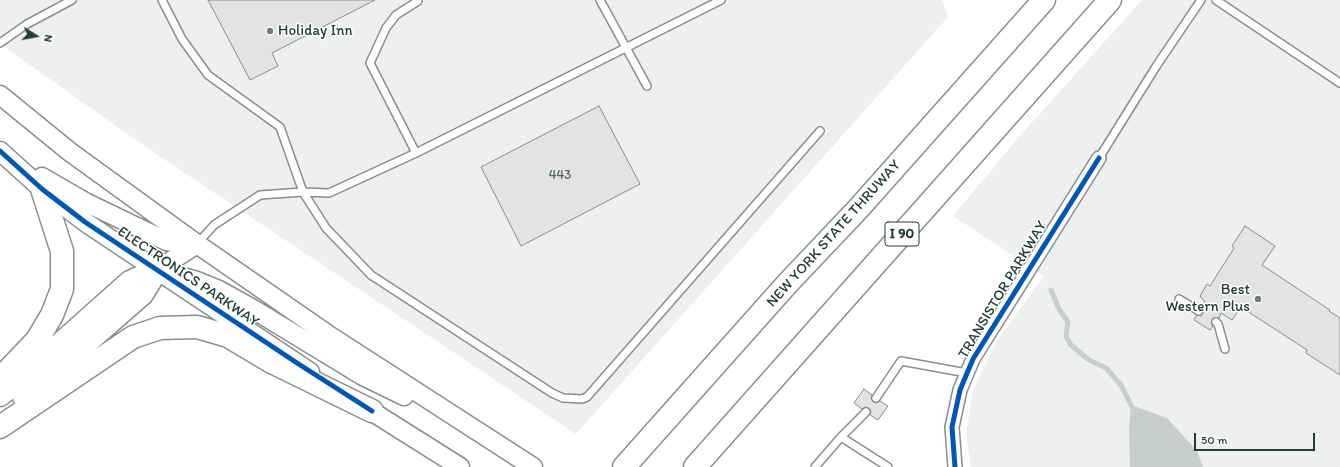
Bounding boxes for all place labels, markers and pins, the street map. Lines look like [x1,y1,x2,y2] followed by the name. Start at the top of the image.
[278,22,352,40] place label: Holiday Inn
[265,26,275,36] marker: Holiday Inn
[1166,281,1250,316] place label: Best Western Plus
[1253,294,1263,304] marker: Best Western Plus

